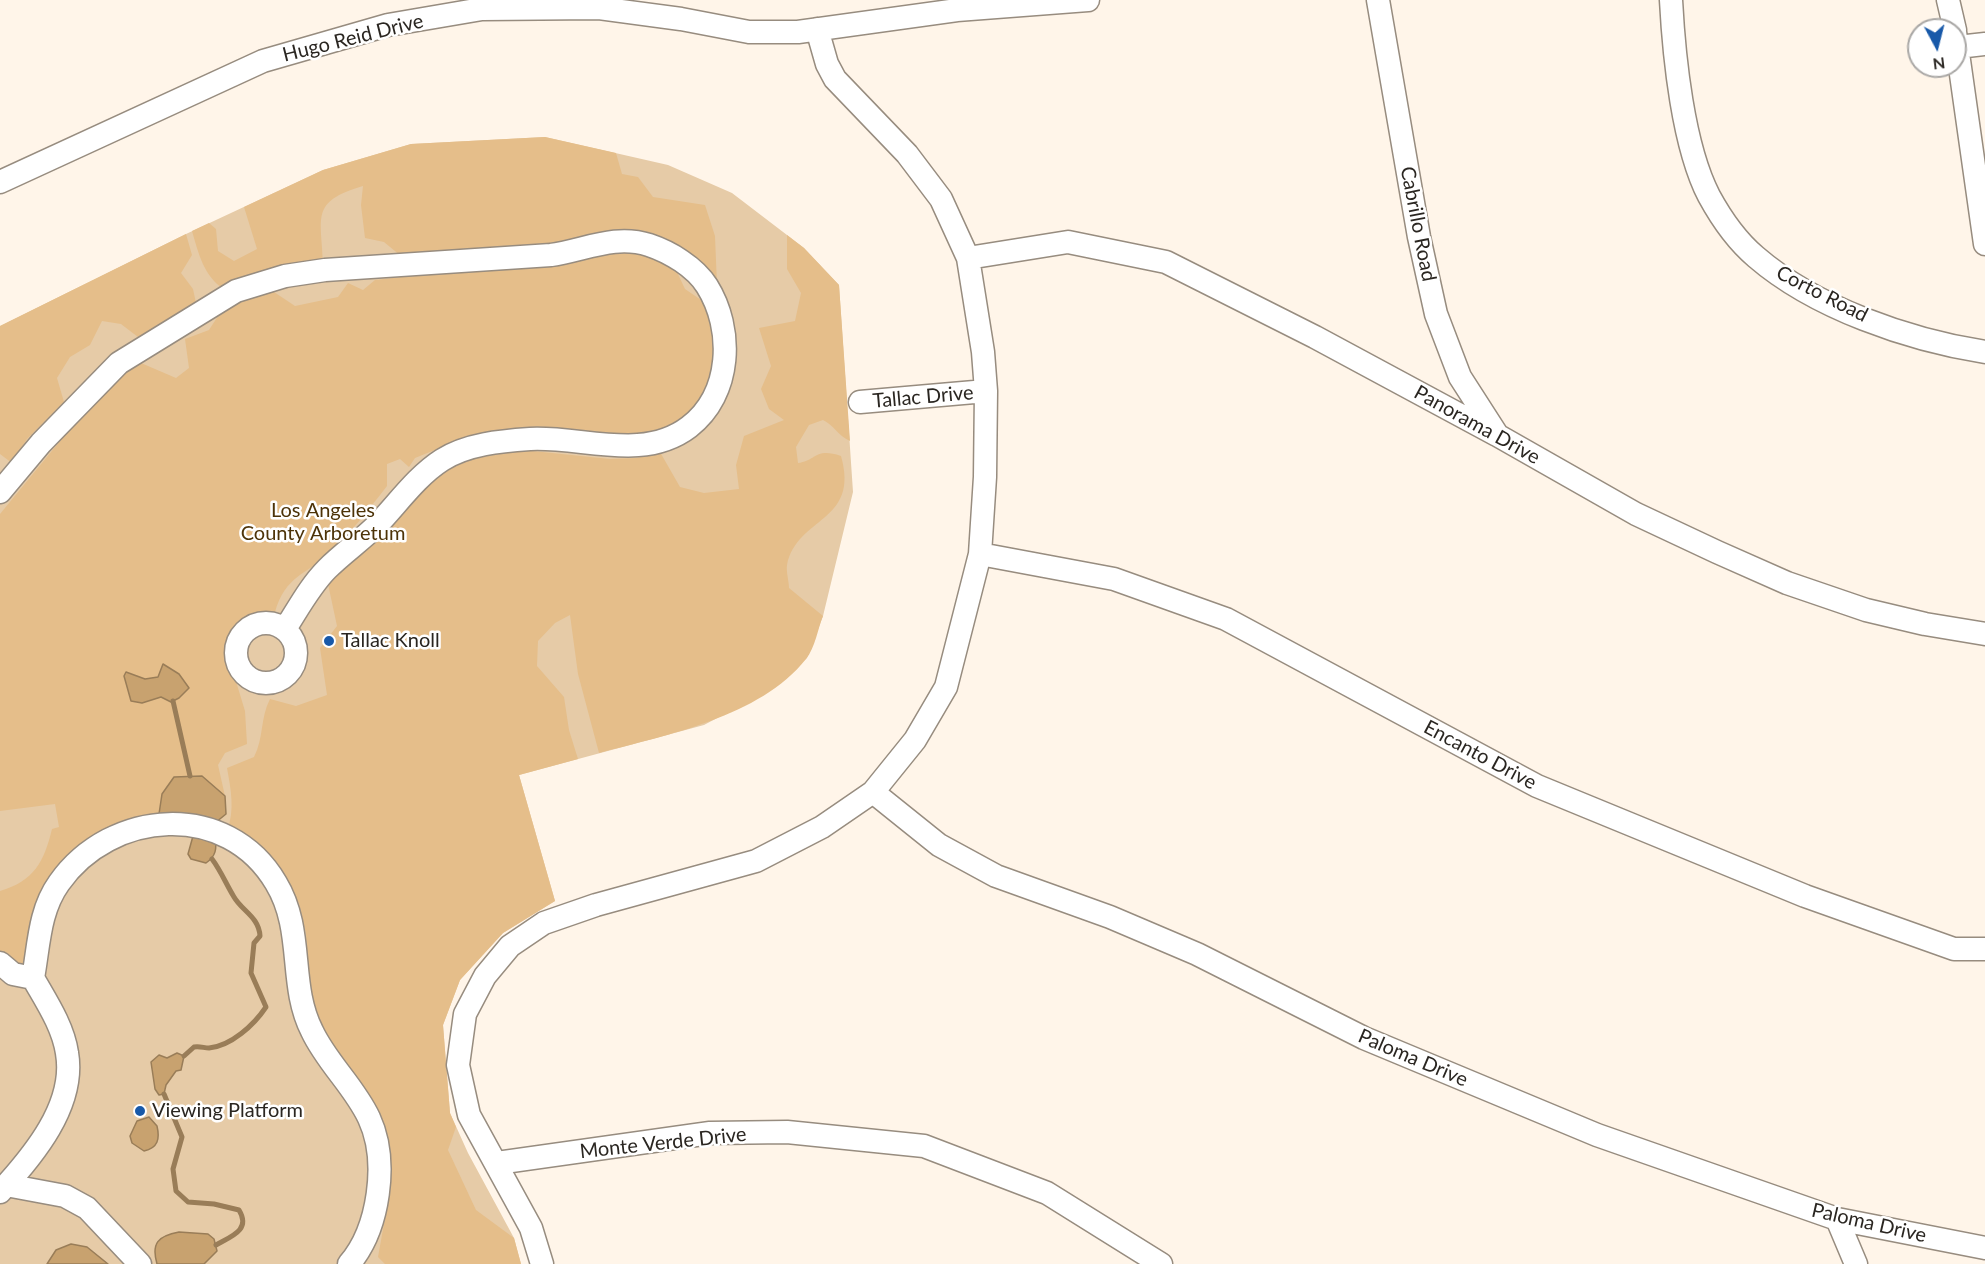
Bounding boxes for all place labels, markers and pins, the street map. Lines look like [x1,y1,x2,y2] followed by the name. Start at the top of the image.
[341,629,440,653] place label: Tallac Knoll
[322,634,336,648] marker: Tallac Knoll
[152,1099,303,1123] place label: Viewing Platform
[133,1104,147,1118] marker: Viewing Platform

